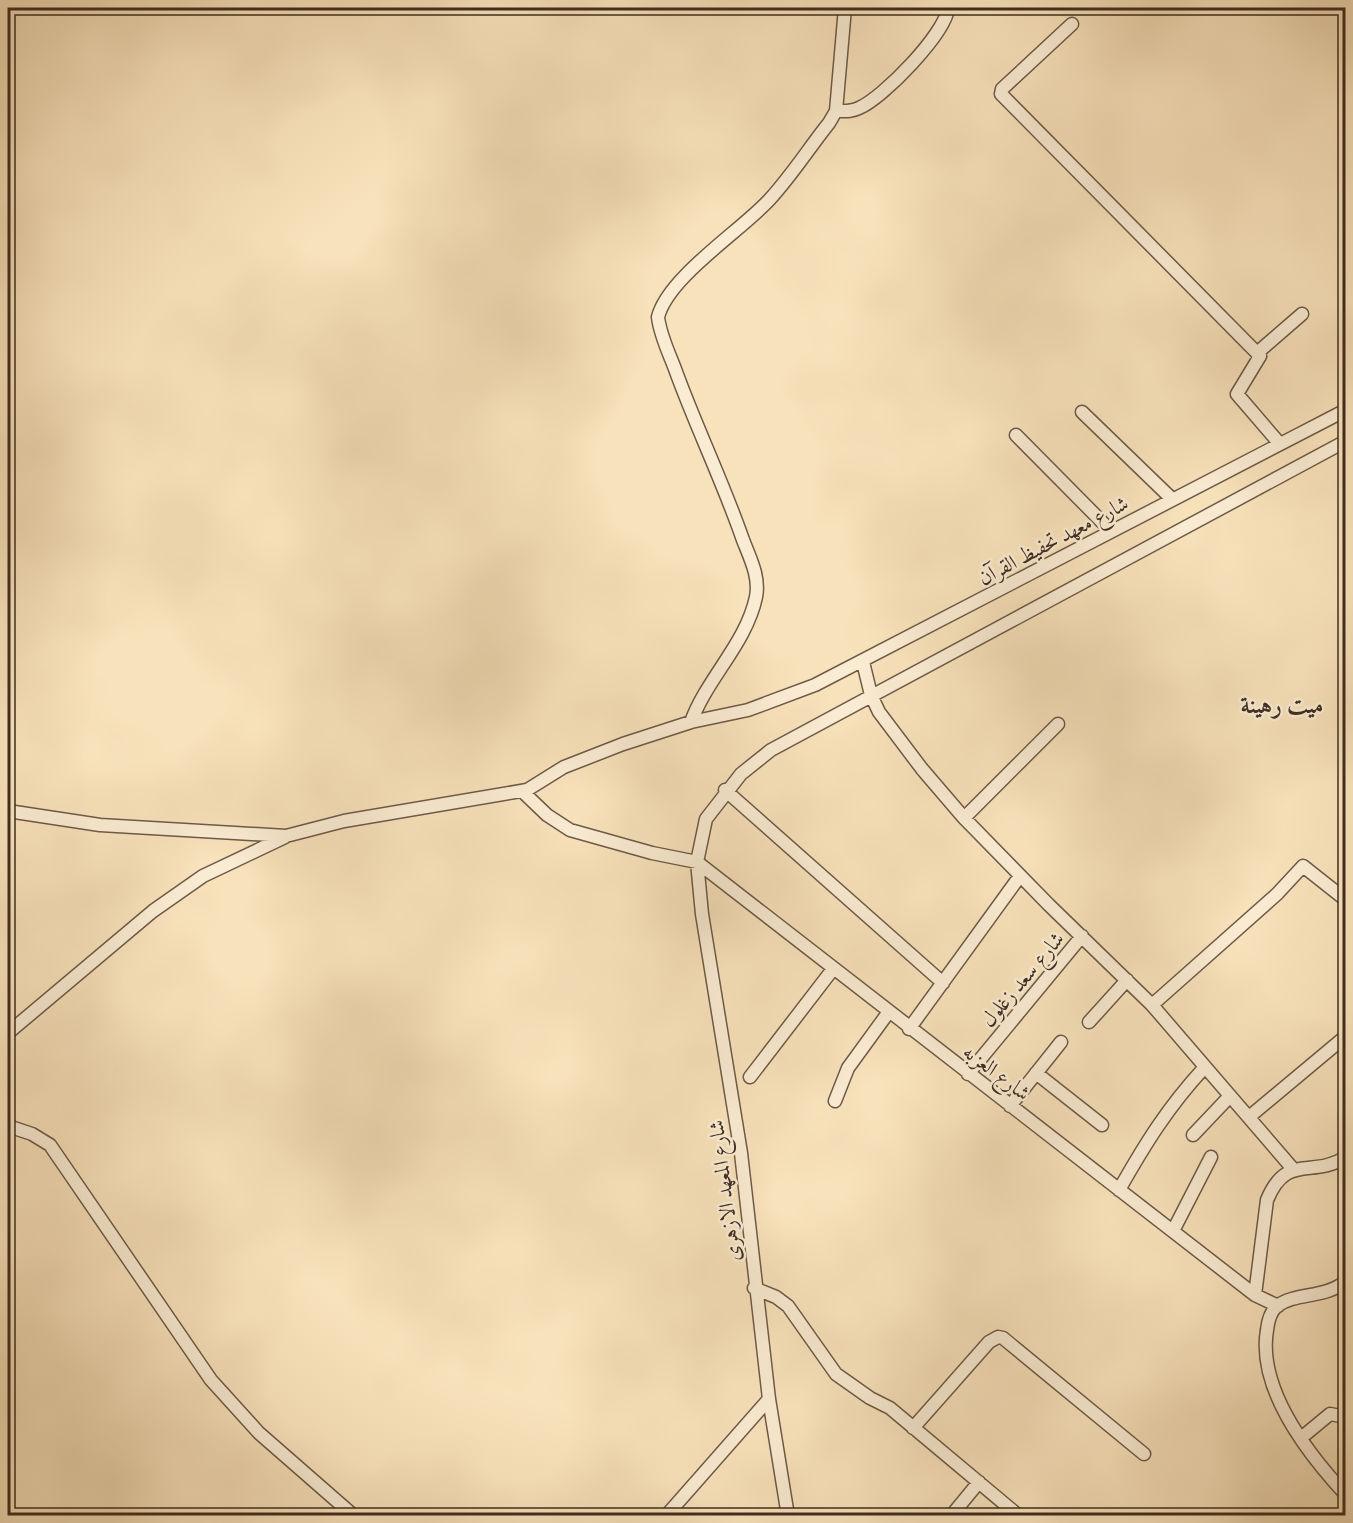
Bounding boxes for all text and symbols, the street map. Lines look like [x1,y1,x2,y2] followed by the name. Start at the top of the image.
[972,487,1135,595] street label: شارع معهد تحفيظ القرآن
[1241,687,1323,722] district label: ميت رهينة
[973,924,1074,1036] street label: شارع سعد زغلول
[955,1036,1037,1110] street label: شارع العزبه
[700,1118,751,1264] street label: شارع المعهد الازهرى

